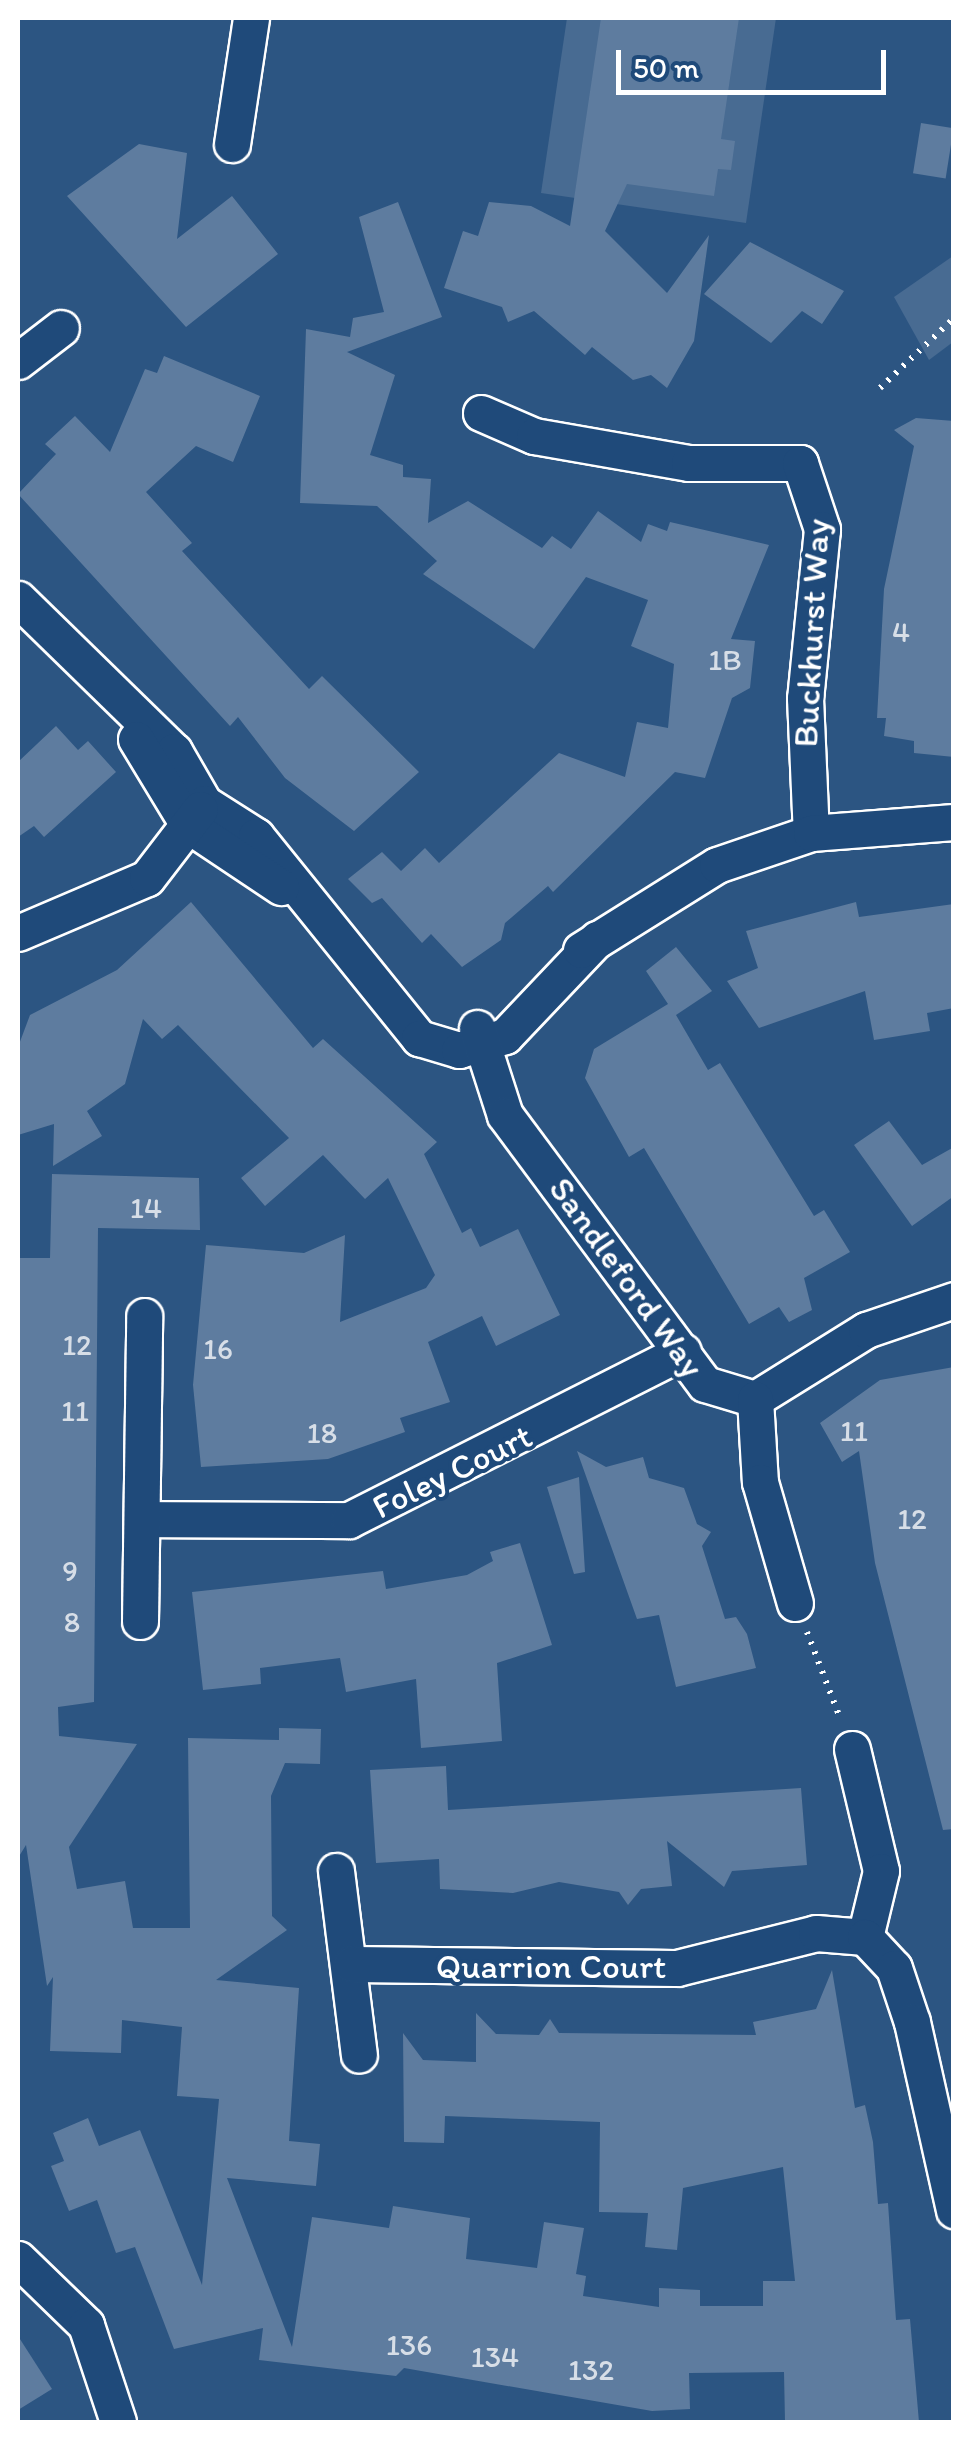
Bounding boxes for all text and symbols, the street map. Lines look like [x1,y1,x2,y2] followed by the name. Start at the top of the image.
[621,30,891,92] scale bar
[633,49,699,86] text: 50 m
[784,518,838,748] street label: Buckhurst Way
[892,614,910,650] house number: 4
[708,642,742,678] house number: 1B
[540,1169,714,1385] street label: Sandleford Way
[130,1190,162,1226] house number: 14
[62,1327,92,1363] house number: 12
[203,1331,233,1367] house number: 16
[61,1393,89,1429] house number: 11
[840,1413,868,1449] house number: 11
[365,1414,539,1528] street label: Foley Court
[307,1415,337,1451] house number: 18
[897,1501,927,1537] house number: 12
[62,1553,78,1589] house number: 9
[64,1604,80,1640] house number: 8
[436,1945,666,1987] street label: Quarrion Court
[386,2327,432,2363] house number: 136
[471,2339,519,2375] house number: 134
[568,2352,614,2388] house number: 132

